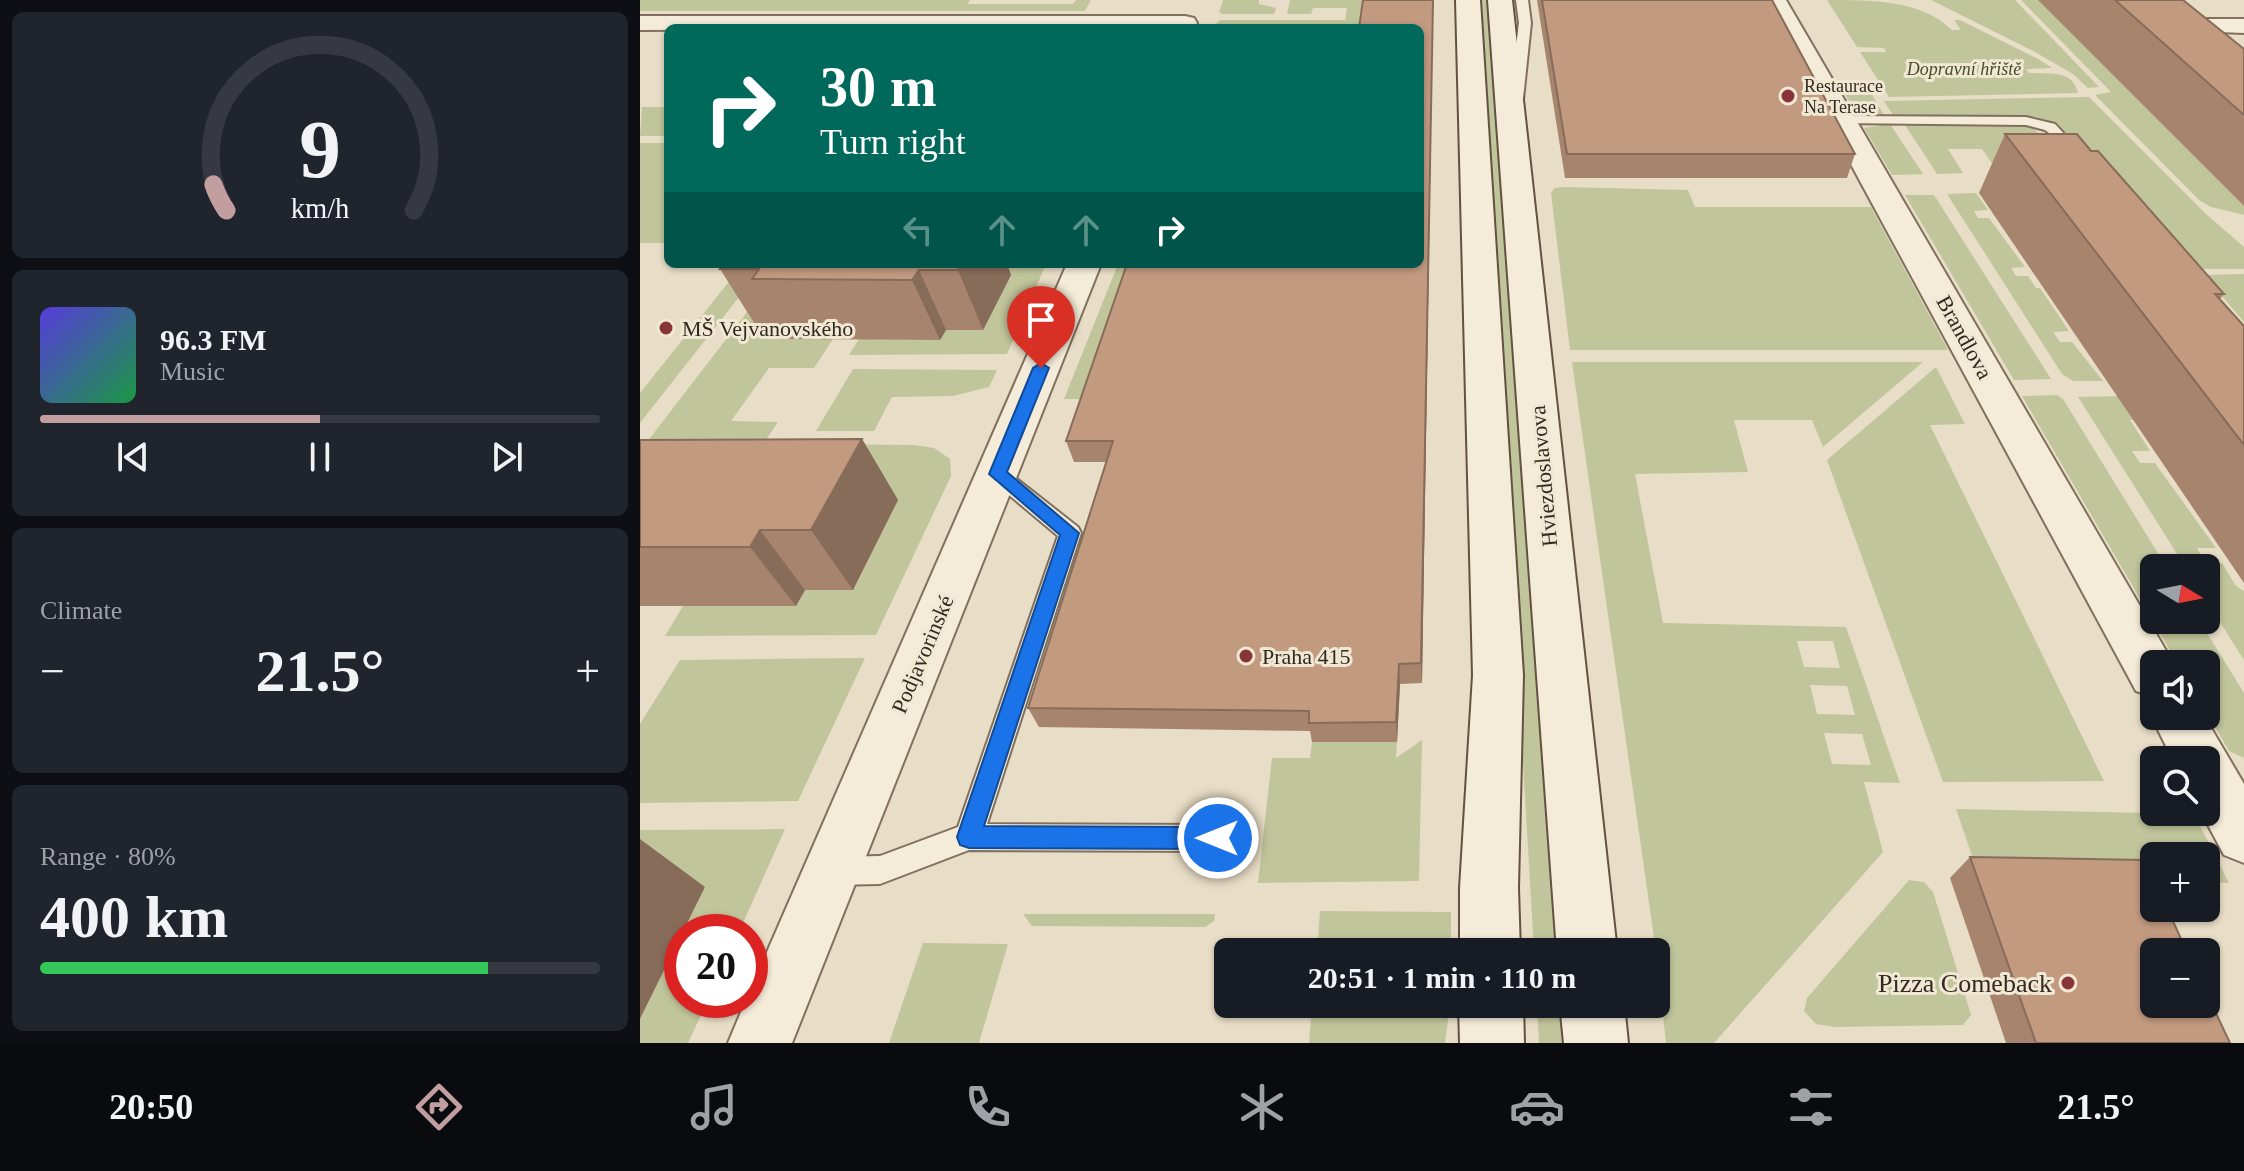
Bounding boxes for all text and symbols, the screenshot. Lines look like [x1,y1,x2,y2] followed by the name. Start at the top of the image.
[688,56,792,160] icon: right
[820,56,937,118] text: 30 m
[1906,59,2022,79] park label: Dopravní hřiště
[1804,76,1883,117] place label: Restaurace Na Terase
[1779,87,1797,105] marker: Restaurace Na Terase
[299,102,341,194] text: 9
[820,122,966,162] text: Turn right
[291,193,349,224] text: km/h
[896,208,940,252] icon: left
[980,208,1024,252] icon: ahead
[1064,208,1108,252] icon: ahead
[1148,208,1192,252] icon: right
[1007,286,1075,368] pin
[1931,291,1998,384] street label: Brandlova
[1019,298,1063,342] icon: arrive
[682,316,853,341] place label: MŠ Vejvanovského
[657,319,675,337] marker: MŠ Vejvanovského
[160,323,267,356] text: 96.3 FM
[160,357,225,386] text: Music
[1525,404,1562,548] street label: Hviezdoslavova
[111,435,155,479] icon: previous
[298,435,342,479] icon: pause
[485,435,529,479] icon: next
[2140,554,2220,634] north arrow
[2140,554,2220,1018] map controls
[886,591,959,717] street label: Podjavorinské
[40,596,122,625] text: Climate
[256,638,385,704] text: 21.5°
[1262,644,1351,669] place label: Praha 415
[40,647,65,696] text: −
[575,647,600,696] text: +
[1237,647,1255,665] marker: Praha 415
[2140,650,2220,730] button: sound
[2140,746,2220,826] button: search
[1176,796,1260,880] position arrow
[40,842,176,871] text: Range · 80%
[2140,842,2220,922] button: +
[40,884,228,950] text: 400 km
[664,914,768,1018] speed limit sign: 20
[2140,938,2220,1018] button: −
[1308,961,1576,994] text: 20:51 · 1 min · 110 m
[1878,969,2052,998] place label: Pizza Comeback
[2059,974,2077,992] marker: Pizza Comeback
[411,1079,467,1135] icon: directions
[686,1079,742,1135] icon: music
[960,1079,1016,1135] icon: phone
[1234,1079,1290,1135] icon: climate
[1509,1079,1565,1135] icon: car
[1783,1079,1839,1135] icon: filters
[109,1087,193,1127] text: 20:50
[2057,1087,2135,1127] text: 21.5°

